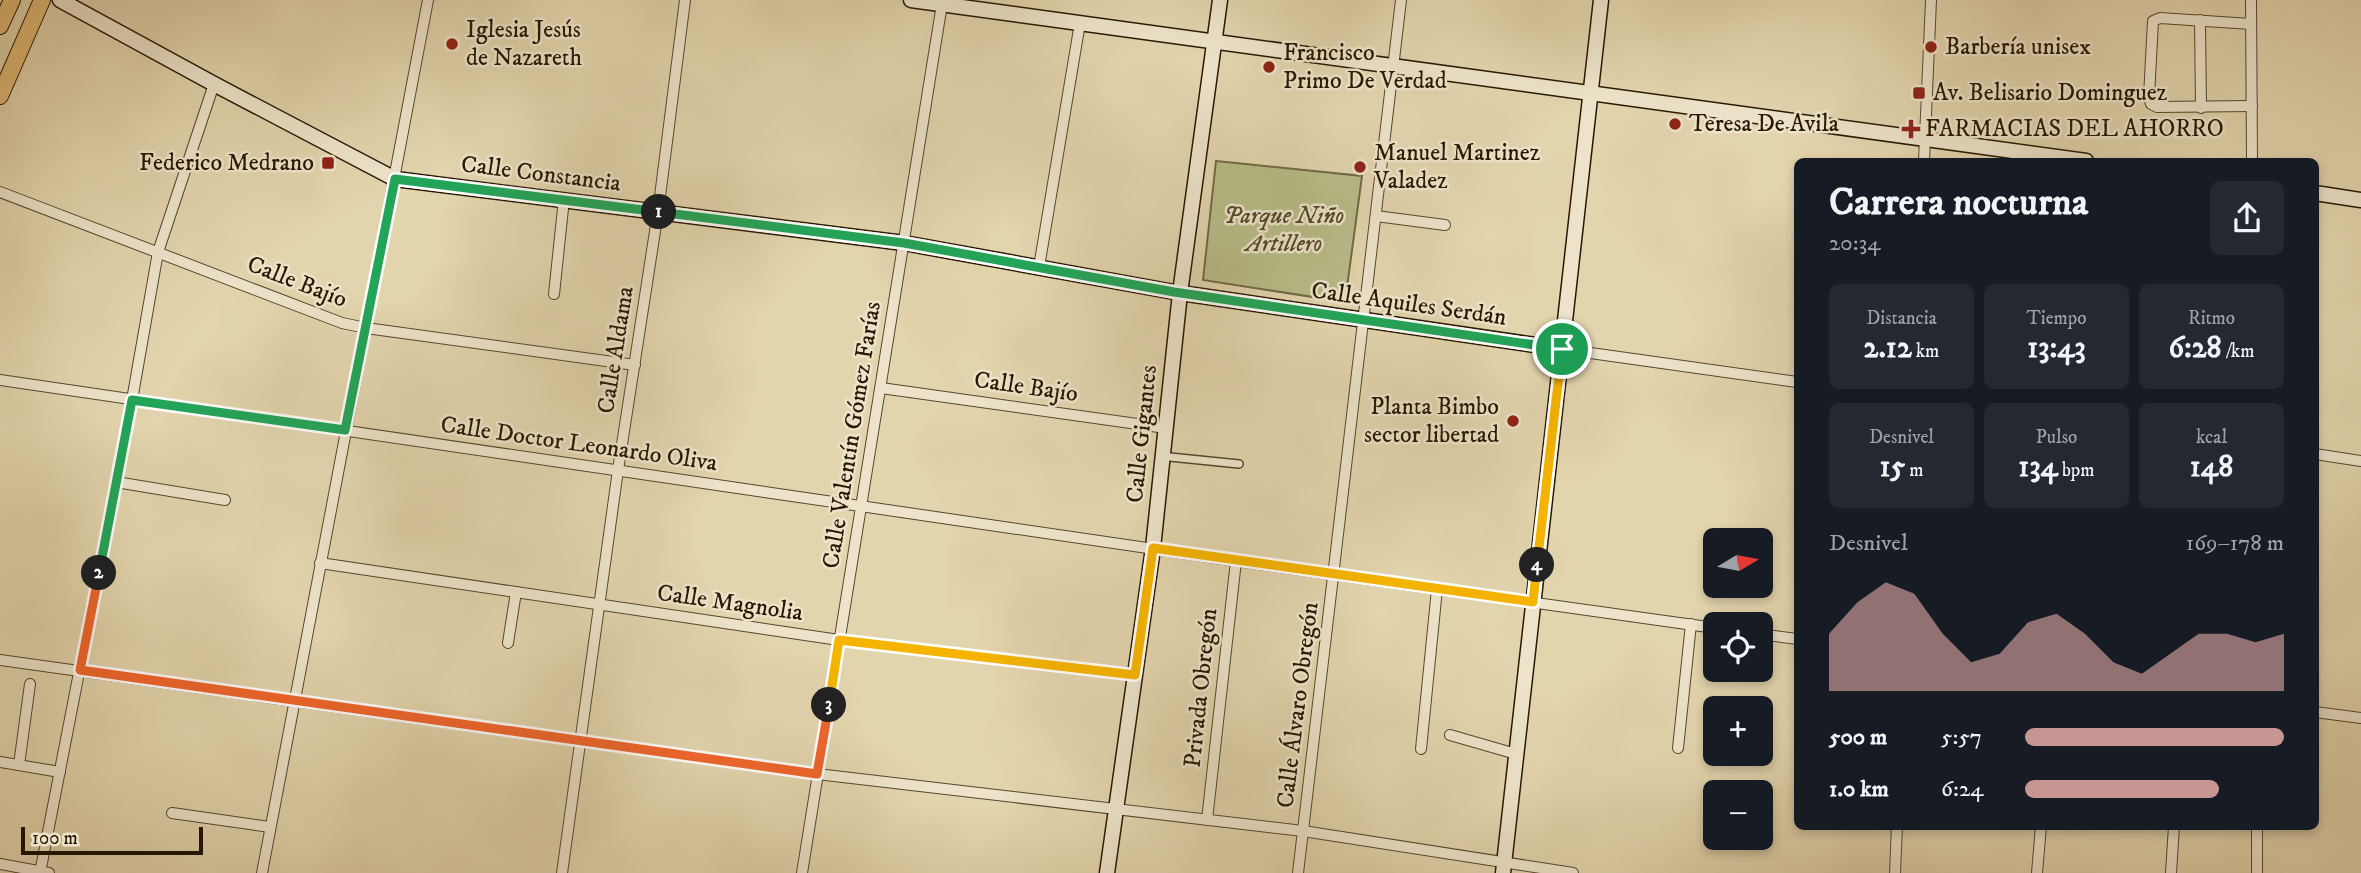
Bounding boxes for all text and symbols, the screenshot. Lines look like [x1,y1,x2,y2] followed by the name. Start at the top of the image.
[466,15,583,73] place label: Iglesia Jesús de Nazareth
[1945,32,2091,62] place label: Barbería unisex
[444,36,460,52] marker: Iglesia Jesús de Nazareth
[1283,38,1447,96] place label: Francisco Primo De Verdad
[1923,39,1939,55] marker: Barbería unisex
[1261,59,1277,75] marker: Francisco Primo De Verdad
[1933,78,2168,108] place label: Av. Belisario Dominguez
[1911,85,1927,101] marker: Av. Belisario Dominguez
[1689,109,1840,139] place label: Teresa De Avila
[1925,114,2224,144] place label: FARMACIAS DEL AHORRO
[1667,116,1683,132] marker: Teresa De Avila
[1903,121,1919,137] marker: FARMACIAS DEL AHORRO
[1373,138,1541,196] place label: Manuel Martinez Valadez
[139,148,314,178] place label: Federico Medrano
[459,149,623,199] street label: Calle Constancia
[320,155,336,171] marker: Federico Medrano
[1352,159,1368,175] marker: Manuel Martinez Valadez
[1829,179,2088,227] text: Carrera nocturna
[2210,181,2284,255] button: share
[642,194,676,230] pin: 1
[655,200,662,223] text: 1
[1224,201,1344,259] park label: Parque Niño Artillero
[1829,229,1881,258] text: 20:34
[243,249,351,315] street label: Calle Bajío
[1309,275,1509,333] street label: Calle Aquiles Serdán
[591,283,641,416] street label: Calle Aldama
[816,299,888,571] street label: Calle Valentín Gómez Farías
[1866,307,1937,330] text: Distancia
[2026,307,2087,330] text: Tiempo
[2188,307,2235,330] text: Ritmo
[1532,319,1592,379] pin
[1543,330,1581,368] icon: arrive
[1864,330,1912,367] text: 2.12
[2027,330,2086,367] text: 13:43
[2168,330,2222,367] text: 6:28
[1912,340,1939,363] text: km
[2222,340,2255,363] text: /km
[1120,364,1164,504] street label: Calle Gigantes
[972,365,1080,409] street label: Calle Bajío
[1364,392,1499,450] place label: Planta Bimbo sector libertad
[439,410,720,478] street label: Calle Doctor Leonardo Oliva
[1505,413,1521,429] marker: Planta Bimbo sector libertad
[1869,426,1934,449] text: Desnivel
[2036,426,2077,449] text: Pulso
[2196,426,2227,449] text: kcal
[1879,449,1905,486] text: 15
[2018,449,2058,486] text: 134
[2190,449,2233,486] text: 148
[1905,459,1924,482] text: m
[2058,459,2095,482] text: bpm
[1703,528,1773,598] north arrow
[1703,528,1773,850] map controls
[1829,529,1908,558] text: Desnivel
[2186,529,2284,558] text: 169–178 m
[1520,548,1554,582] pin: 4
[1531,553,1542,576] text: 4
[82,556,116,590] pin: 2
[94,561,103,584] text: 2
[655,578,806,628] street label: Calle Magnolia
[1269,600,1326,810] street label: Calle Álvaro Obregón
[1178,606,1224,769] street label: Privada Obregón
[1703,612,1773,682] button: locate
[812,688,846,722] pin: 3
[825,693,832,716] text: 3
[1703,696,1773,766] button: +
[1829,723,1887,752] text: 500 m
[1941,723,1982,752] text: 5:57
[1829,775,1889,804] text: 1.0 km
[1941,775,1984,804] text: 6:24
[1703,780,1773,850] button: −
[21,824,203,856] scale bar
[32,827,78,850] text: 100 m

